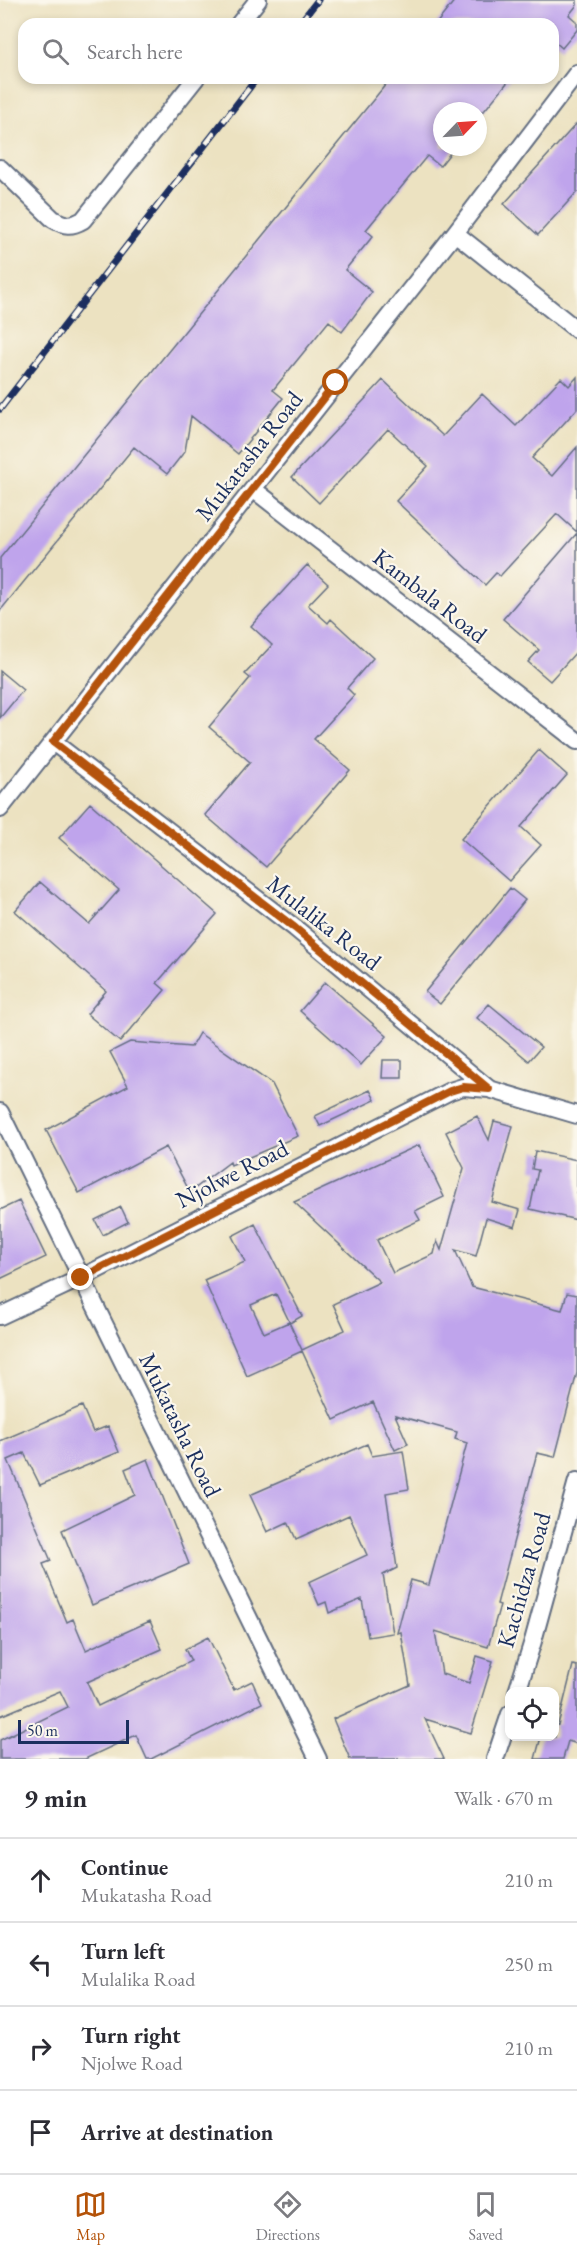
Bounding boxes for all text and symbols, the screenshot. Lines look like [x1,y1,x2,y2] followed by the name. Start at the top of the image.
[18,18,559,84] search box
[39,35,72,68] icon: search
[87,37,182,66] text: Search here
[433,102,487,156] north arrow
[322,369,348,395] route start
[188,384,310,527] street label: Mukatasha Road
[367,541,494,650] street label: Kambala Road
[261,868,389,978] street label: Mulalika Road
[170,1132,294,1215] street label: Njolwe Road
[67,1264,93,1290] route end
[132,1347,229,1503] street label: Mukatasha Road
[489,1508,558,1651] street label: Kachidza Road
[505,1687,559,1741] map controls
[505,1687,559,1741] button: locate
[18,1717,129,1744] scale bar
[27,1720,58,1741] text: 50 m
[24,1781,87,1815] text: 9 min
[454,1785,553,1811] text: Walk · 670 m
[81,1853,168,1882] text: Continue
[24,1864,57,1897] icon: ahead
[505,1867,553,1893] text: 210 m
[81,1882,212,1908] text: Mukatasha Road
[81,1937,165,1966] text: Turn left
[24,1948,57,1981] icon: left
[505,1951,553,1977] text: 250 m
[81,1966,195,1992] text: Mulalika Road
[81,2021,180,2050] text: Turn right
[24,2032,57,2065] icon: right
[505,2035,553,2061] text: 210 m
[81,2050,183,2076] text: Njolwe Road
[24,2116,57,2149] icon: arrive
[81,2118,273,2147] text: Arrive at destination
[74,2188,107,2245] tab: Map
[256,2188,320,2245] tab: Directions
[468,2188,503,2245] tab: Saved

